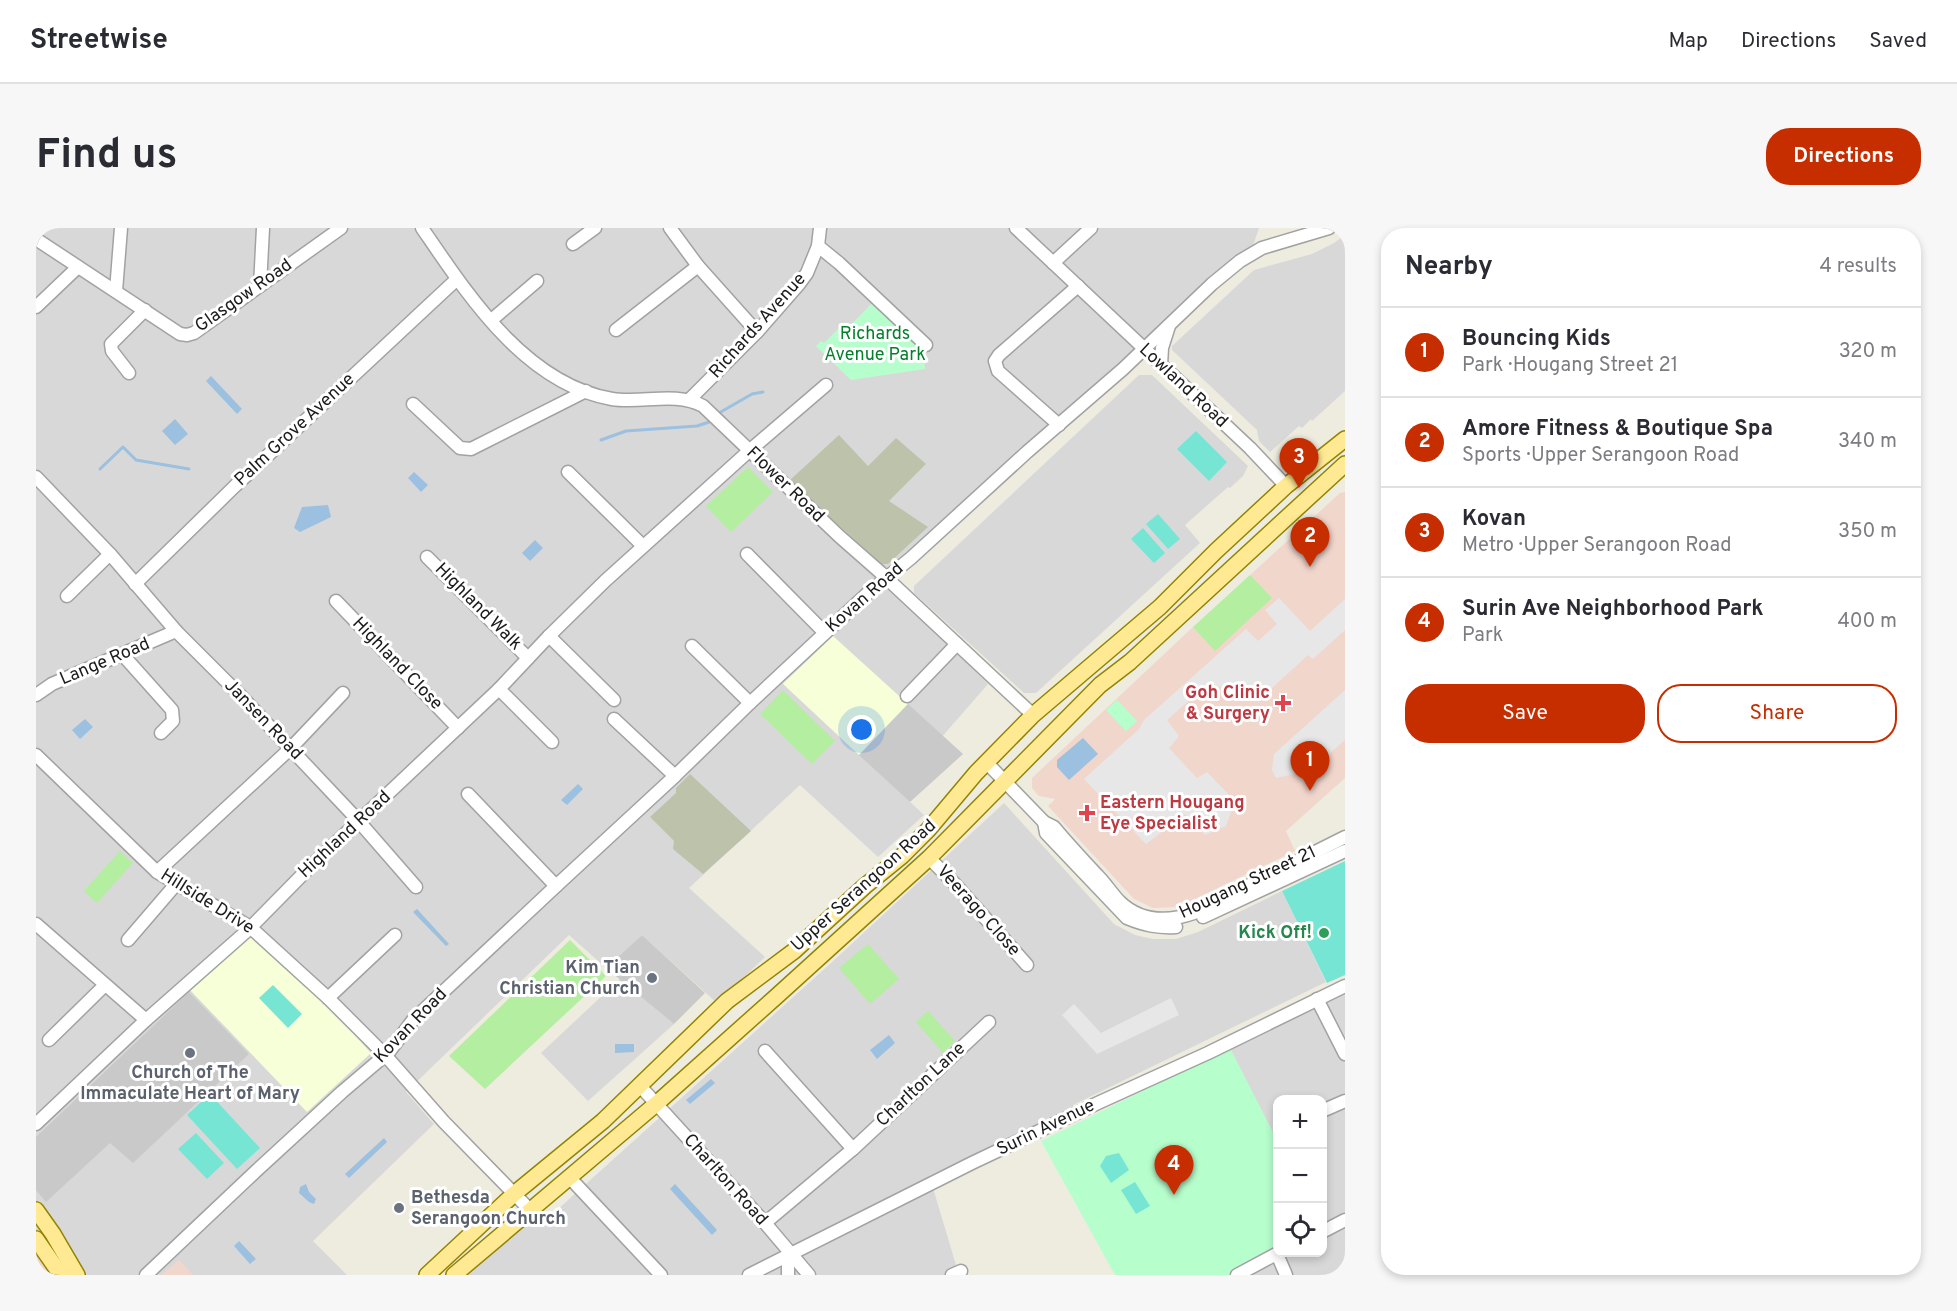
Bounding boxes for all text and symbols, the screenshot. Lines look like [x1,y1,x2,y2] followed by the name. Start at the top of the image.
[30,23,168,59] text: Streetwise
[1668,28,1708,55] text: Map
[1741,28,1836,55] text: Directions
[1869,28,1927,55] text: Saved
[1766,128,1921,185] button: Directions
[36,130,177,183] text: Find us
[1405,251,1493,284] text: Nearby
[191,254,297,338] street label: Glasgow Road
[1820,254,1897,280] text: 4 results
[705,268,811,384] street label: Richards Avenue
[824,323,926,367] park label: Richards Avenue Park
[1462,326,1611,353] text: Bouncing Kids
[1134,339,1232,433] street label: Lowland Road
[1421,339,1429,365] text: 1
[1839,339,1897,365] text: 320 m
[1462,353,1678,379] text: Park · Hougang Street 21
[230,368,360,492] street label: Palm Grove Avenue
[1462,416,1773,443] text: Amore Fitness & Boutique Spa
[1418,429,1431,455] text: 2
[1838,429,1897,455] text: 340 m
[1280,438,1318,488] pin: 3
[741,442,829,528] street label: Flower Road
[1462,443,1739,469] text: Sports · Upper Serangoon Road
[1462,506,1526,533] text: Kovan
[1290,518,1330,567] pin: 2
[1419,519,1431,545] text: 3
[1838,519,1897,545] text: 350 m
[1462,533,1732,559] text: Metro · Upper Serangoon Road
[429,558,527,656] street label: Highland Walk
[821,558,909,638] street label: Kovan Road
[1462,596,1764,623] text: Surin Ave Neighborhood Park
[1418,609,1431,635] text: 4
[1837,609,1897,635] text: 400 m
[347,613,447,715] street label: Highland Close
[1462,623,1503,649] text: Park
[56,633,154,691] street label: Lange Road
[219,675,307,765] street label: Jansen Road
[1185,682,1270,726] place label: Goh Clinic & Surgery
[1405,684,1645,743] button: Save
[1657,684,1897,743] button: Share
[1274,694,1292,712] marker: Goh Clinic & Surgery
[847,715,876,744] your location
[1290,742,1330,791] pin: 1
[294,786,396,884] street label: Highland Road
[1100,792,1245,836] place label: Eastern Hougang Eye Specialist
[1078,804,1096,822] marker: Eastern Hougang Eye Specialist
[787,815,941,957] street label: Upper Serangoon Road
[1176,841,1320,925] street label: Hougang Street 21
[931,861,1025,961] street label: Veerago Close
[156,864,258,940] street label: Hillside Drive
[1238,922,1312,945] place label: Kick Off!
[1317,926,1331,940] marker: Kick Off!
[499,957,640,1001] place label: Kim Tian Christian Church
[645,971,659,985] marker: Kim Tian Christian Church
[369,983,453,1069] street label: Kovan Road
[871,1038,971,1132] street label: Charlton Lane
[183,1046,197,1060] marker: Church of The Immaculate Heart of Mary
[80,1062,300,1106] place label: Church of The Immaculate Heart of Mary
[993,1094,1099,1162] street label: Surin Avenue
[1273,1095,1327,1257] map controls
[1273,1095,1327,1149] button: +
[678,1129,772,1231] street label: Charlton Road
[1154,1146,1194,1195] pin: 4
[1273,1149,1327,1203] button: −
[411,1187,566,1231] place label: Bethesda Serangoon Church
[392,1201,406,1215] marker: Bethesda Serangoon Church
[1273,1203,1327,1257] button: locate

